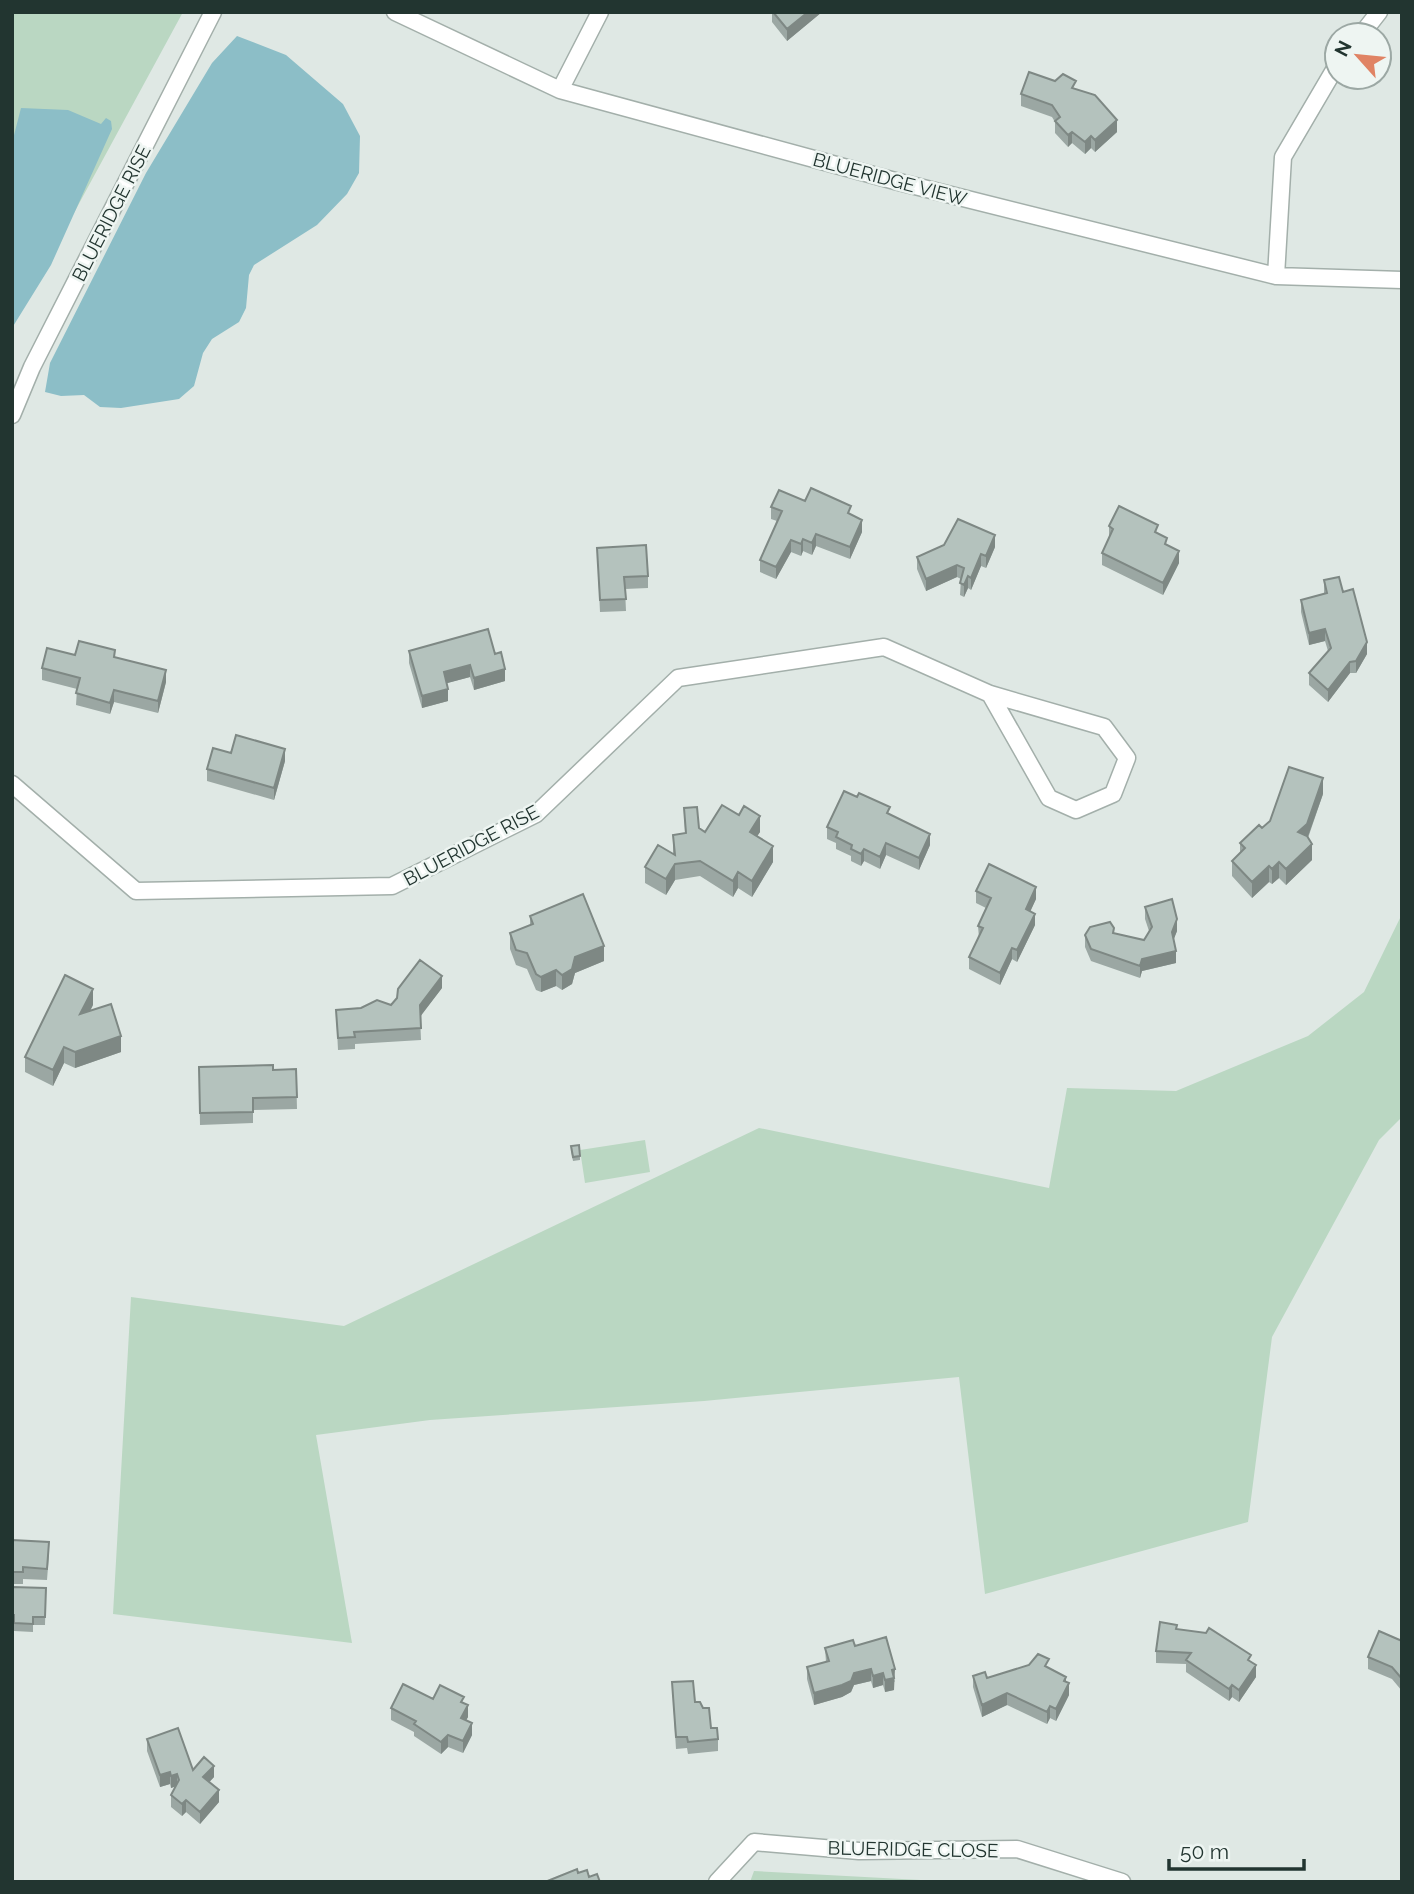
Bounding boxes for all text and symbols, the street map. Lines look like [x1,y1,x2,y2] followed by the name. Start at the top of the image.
[1323,21,1393,91] north arrow
[1330,37,1356,60] text: N
[67,141,155,285] street label: BLUERIDGE RISE
[811,148,969,210] street label: BLUERIDGE VIEW
[400,800,542,890] street label: BLUERIDGE RISE
[1169,1828,1304,1872] scale bar
[827,1837,999,1861] street label: BLUERIDGE CLOSE
[1180,1839,1229,1864] text: 50 m

